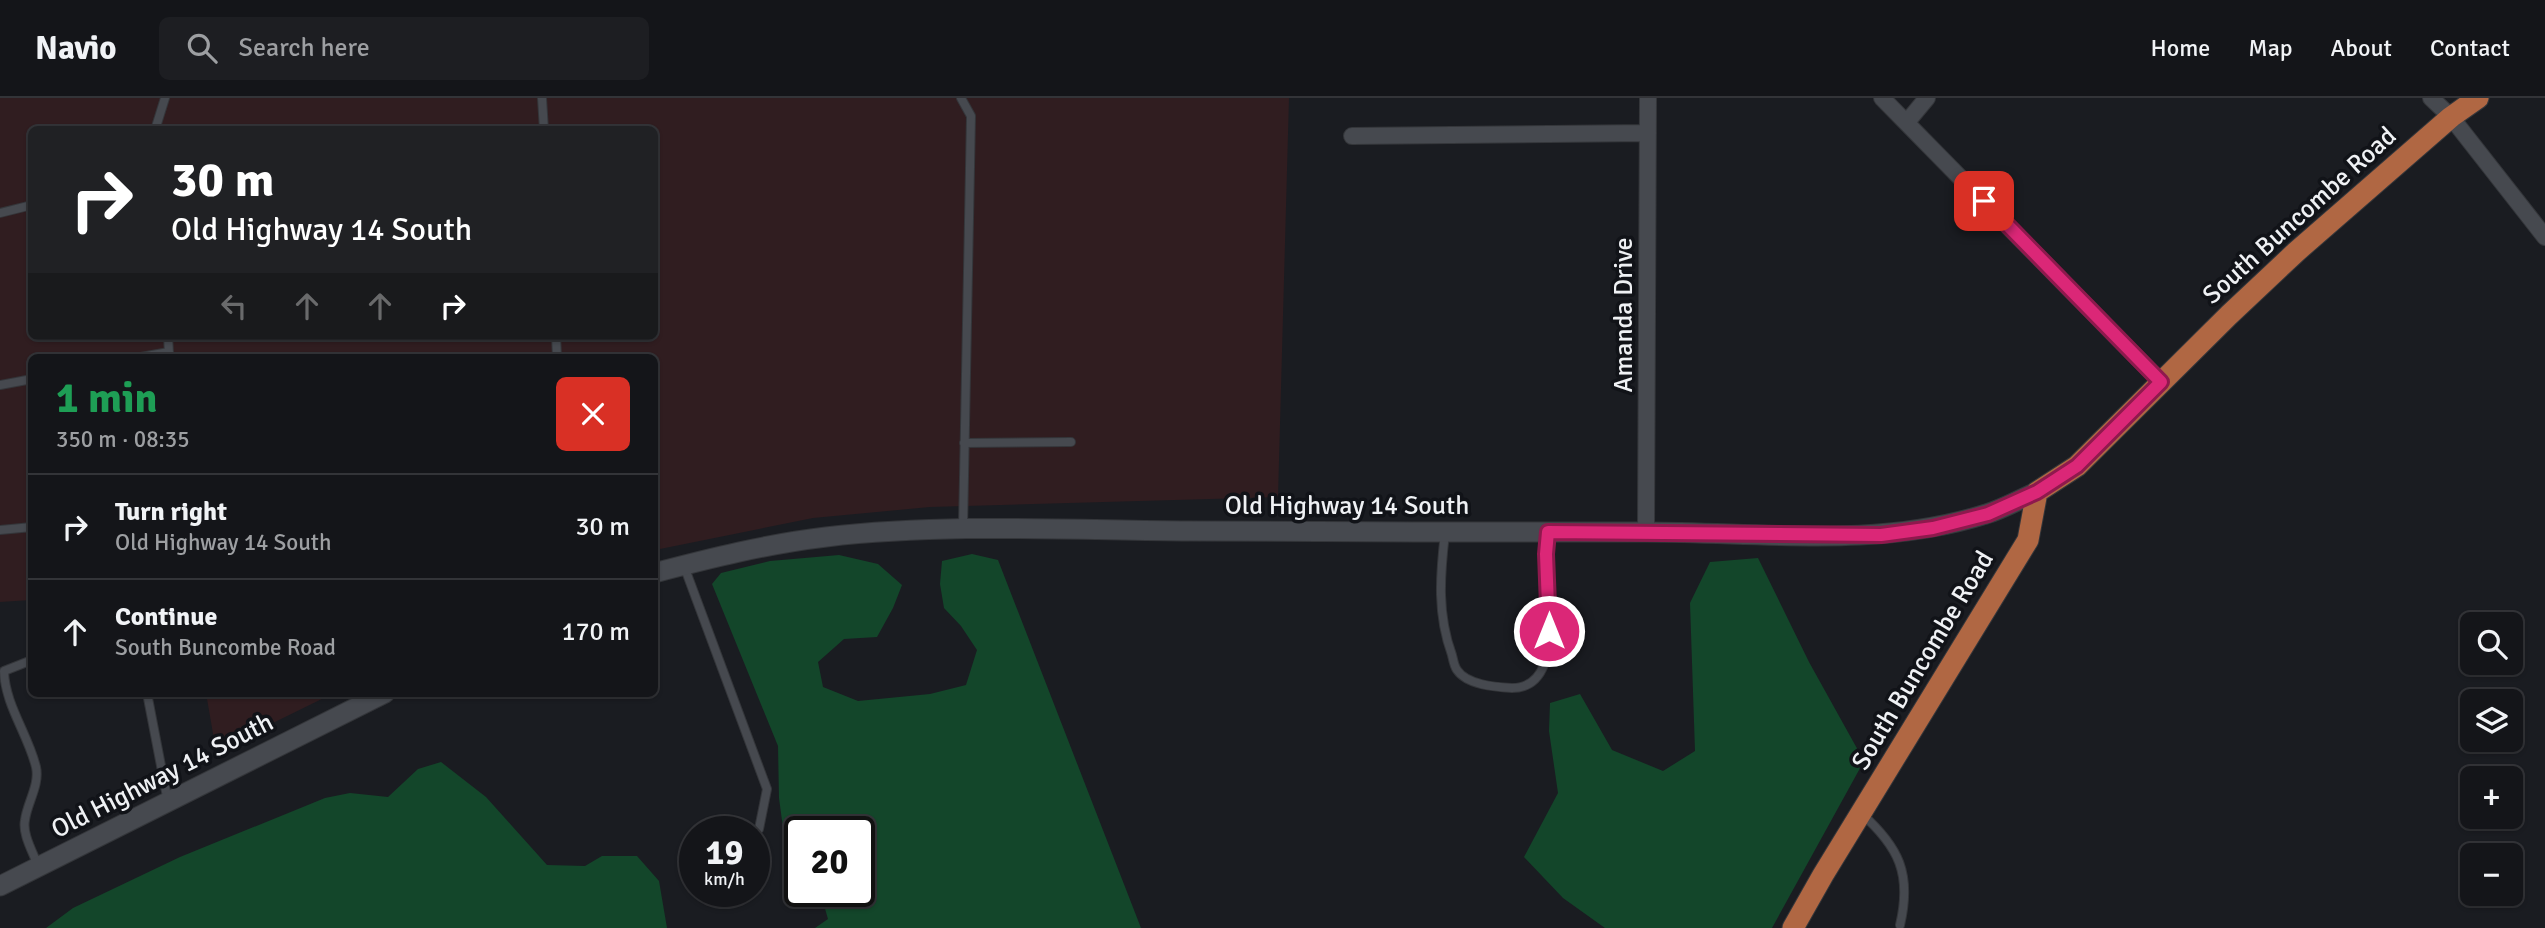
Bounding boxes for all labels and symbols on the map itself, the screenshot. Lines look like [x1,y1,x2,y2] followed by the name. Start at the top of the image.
[2196,120,2403,311] street label: South Buncombe Road
[1954,171,2014,231] pin
[1608,238,1640,392] street label: Amanda Drive
[1225,490,1469,522] street label: Old Highway 14 South
[1845,545,2001,776] street label: South Buncombe Road
[1512,594,1586,668] position arrow
[46,706,279,846] street label: Old Highway 14 South
[784,816,875,907] speed limit sign: 20

